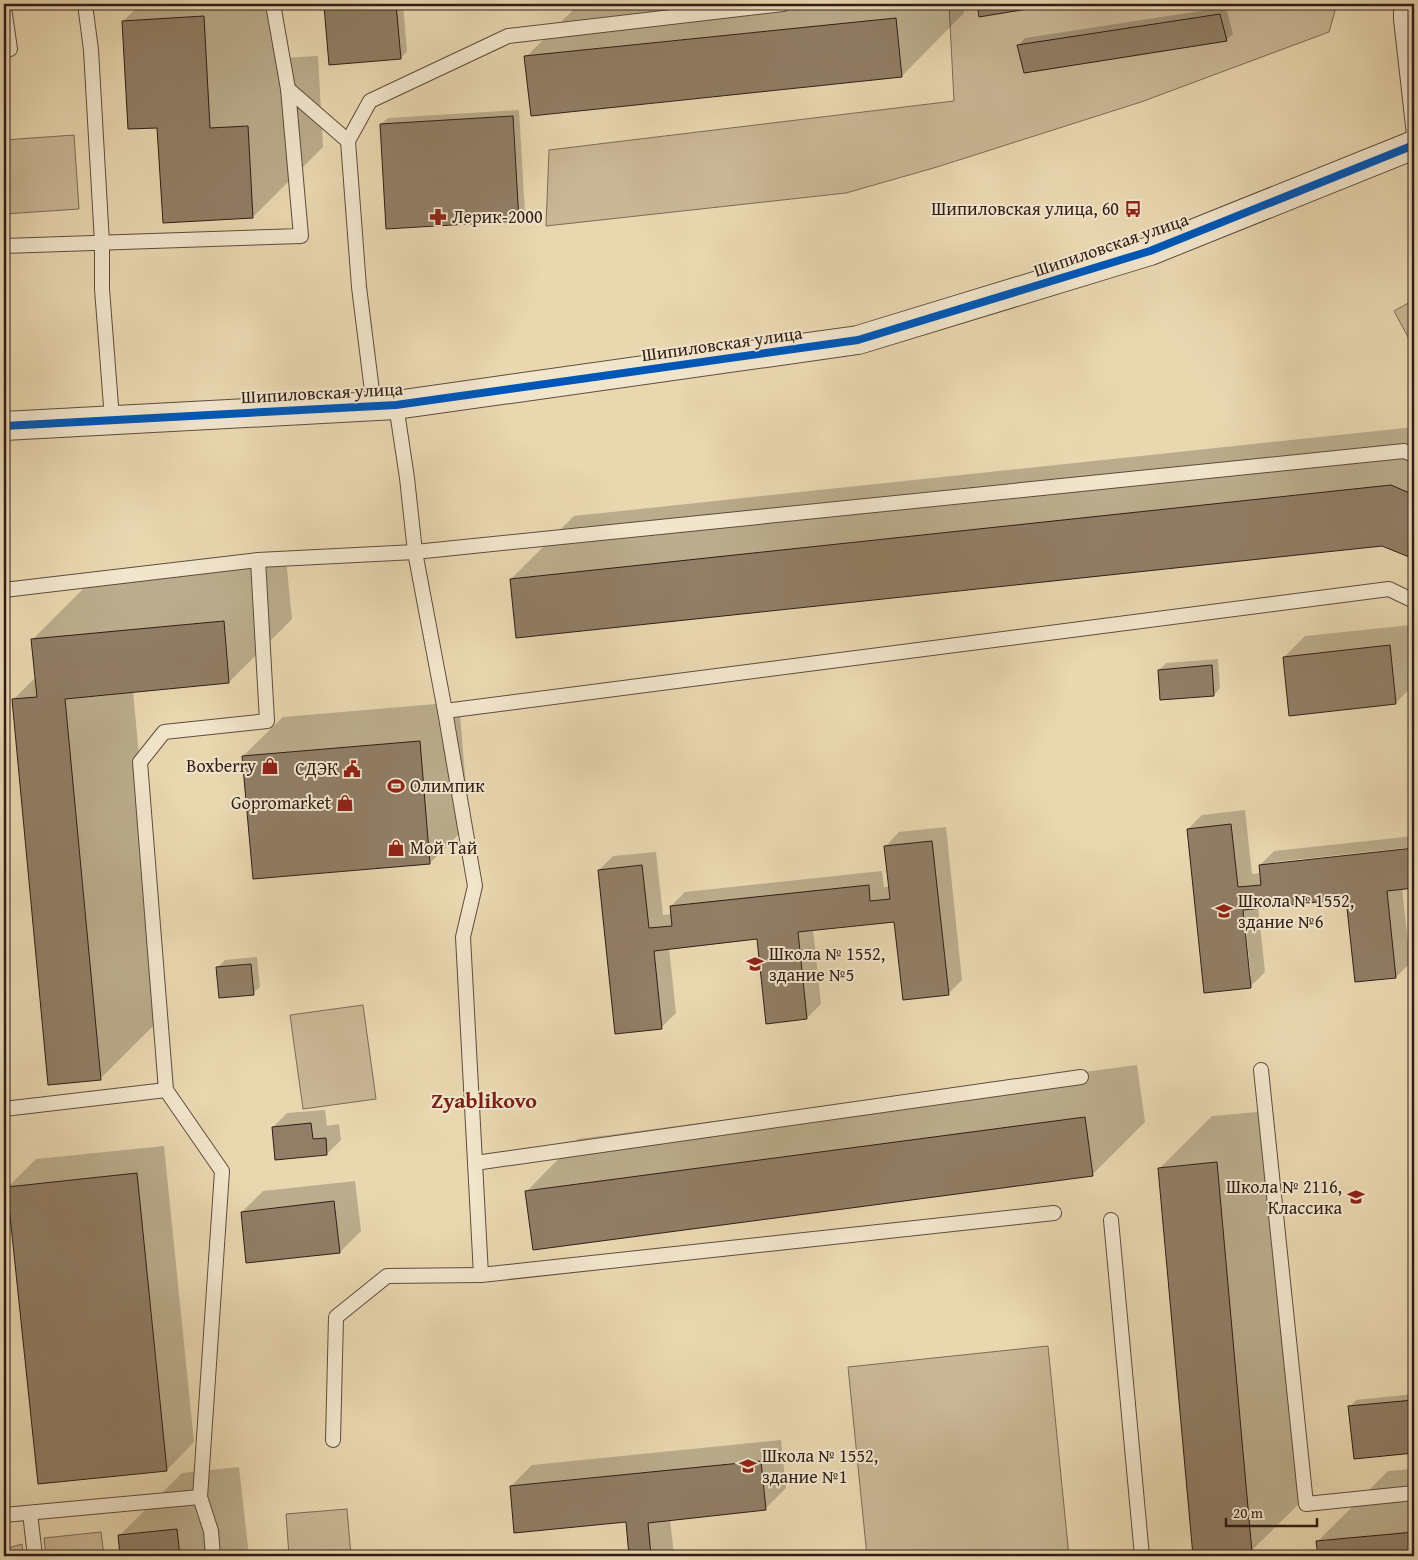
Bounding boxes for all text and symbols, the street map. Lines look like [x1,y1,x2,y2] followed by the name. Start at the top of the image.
[931,195,1119,222] place label: Шипиловская улица, 60
[1123,199,1143,219] bus stop icon: Шипиловская улица, 60
[452,203,543,230] place label: Лерик-2000
[1030,205,1192,284] street label: Шипиловская улица
[428,207,448,227] pharmacy icon: Лерик-2000
[640,319,805,368] street label: Шипиловская улица
[240,375,404,410] street label: Шипиловская улица
[186,752,256,779] place label: Boxberry
[295,755,338,782] place label: СДЭК
[260,756,280,776] shop icon: Boxberry
[342,759,362,779] public building icon: СДЭК
[410,772,485,799] place label: Олимпик
[386,776,406,796] sports icon: Олимпик
[231,789,332,816] place label: Gopromarket
[335,793,355,813] shop icon: Gopromarket
[410,834,478,861] place label: Мой Тай
[386,838,406,858] shop icon: Мой Тай
[1238,887,1354,935] place label: Школа № 1552, здание №6
[1214,901,1234,921] school or university icon: Школа № 1552, здание №6
[769,940,885,988] place label: Школа № 1552, здание №5
[745,954,765,974] school or university icon: Школа № 1552, здание №5
[431,1084,537,1116] district label: Zyablikovo
[1226,1173,1342,1221] place label: Школа № 2116, Классика
[1346,1187,1366,1207] school or university icon: Школа № 2116, Классика
[762,1442,878,1490] place label: Школа № 1552, здание №1
[738,1456,758,1476] school or university icon: Школа № 1552, здание №1
[1226,1495,1317,1527] scale bar
[1233,1502,1264,1523] text: 20 m

